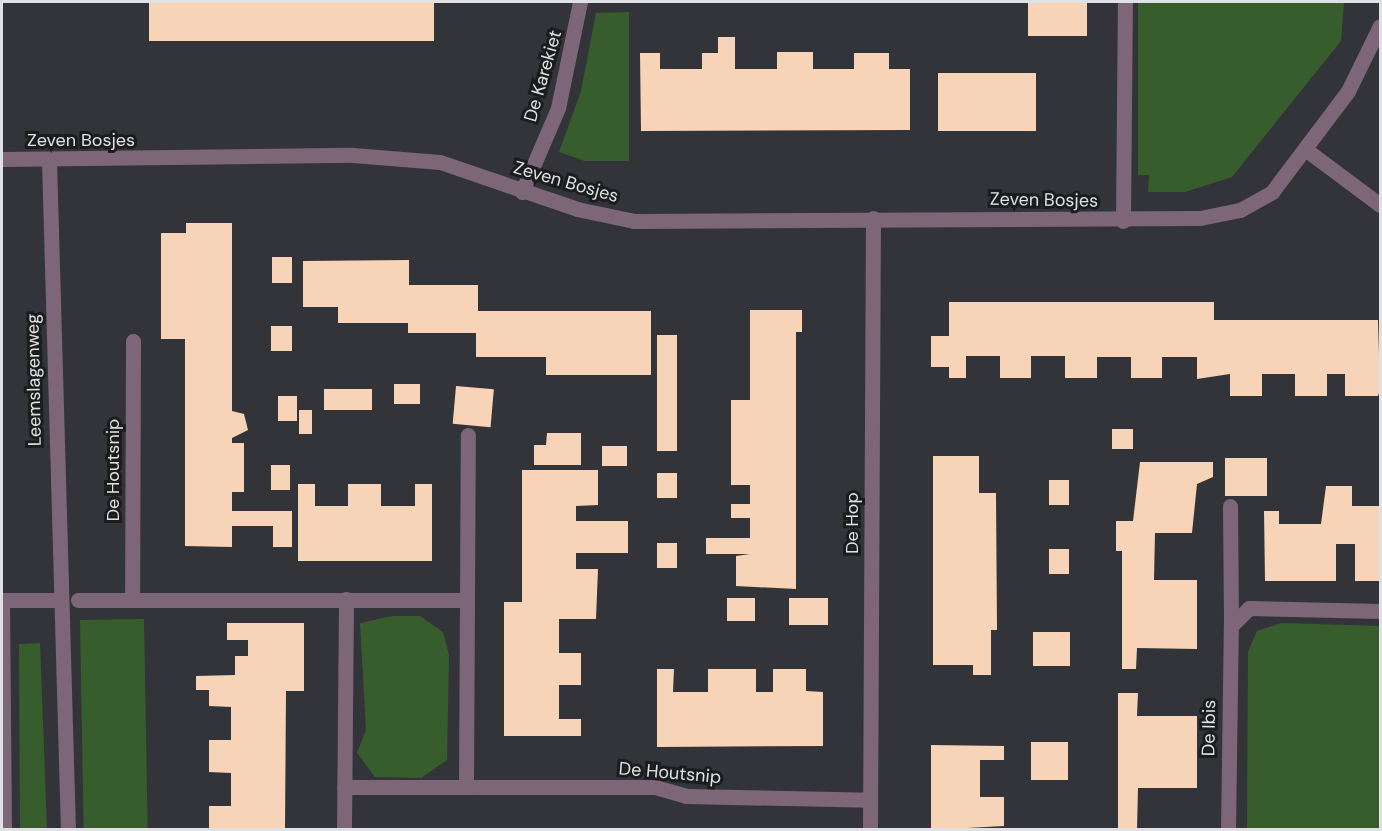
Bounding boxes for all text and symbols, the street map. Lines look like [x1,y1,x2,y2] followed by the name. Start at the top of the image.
[520,28,566,124] street label: De Karekiet
[27,129,135,151] street label: Zeven Bosjes
[511,157,621,207] street label: Zeven Bosjes
[990,188,1098,212] street label: Zeven Bosjes
[22,314,46,446] street label: Leemslagenweg
[102,419,124,521] street label: De Houtsnip
[841,492,863,554] street label: De Hop
[1198,700,1220,756] street label: De Ibis
[618,758,722,788] street label: De Houtsnip

